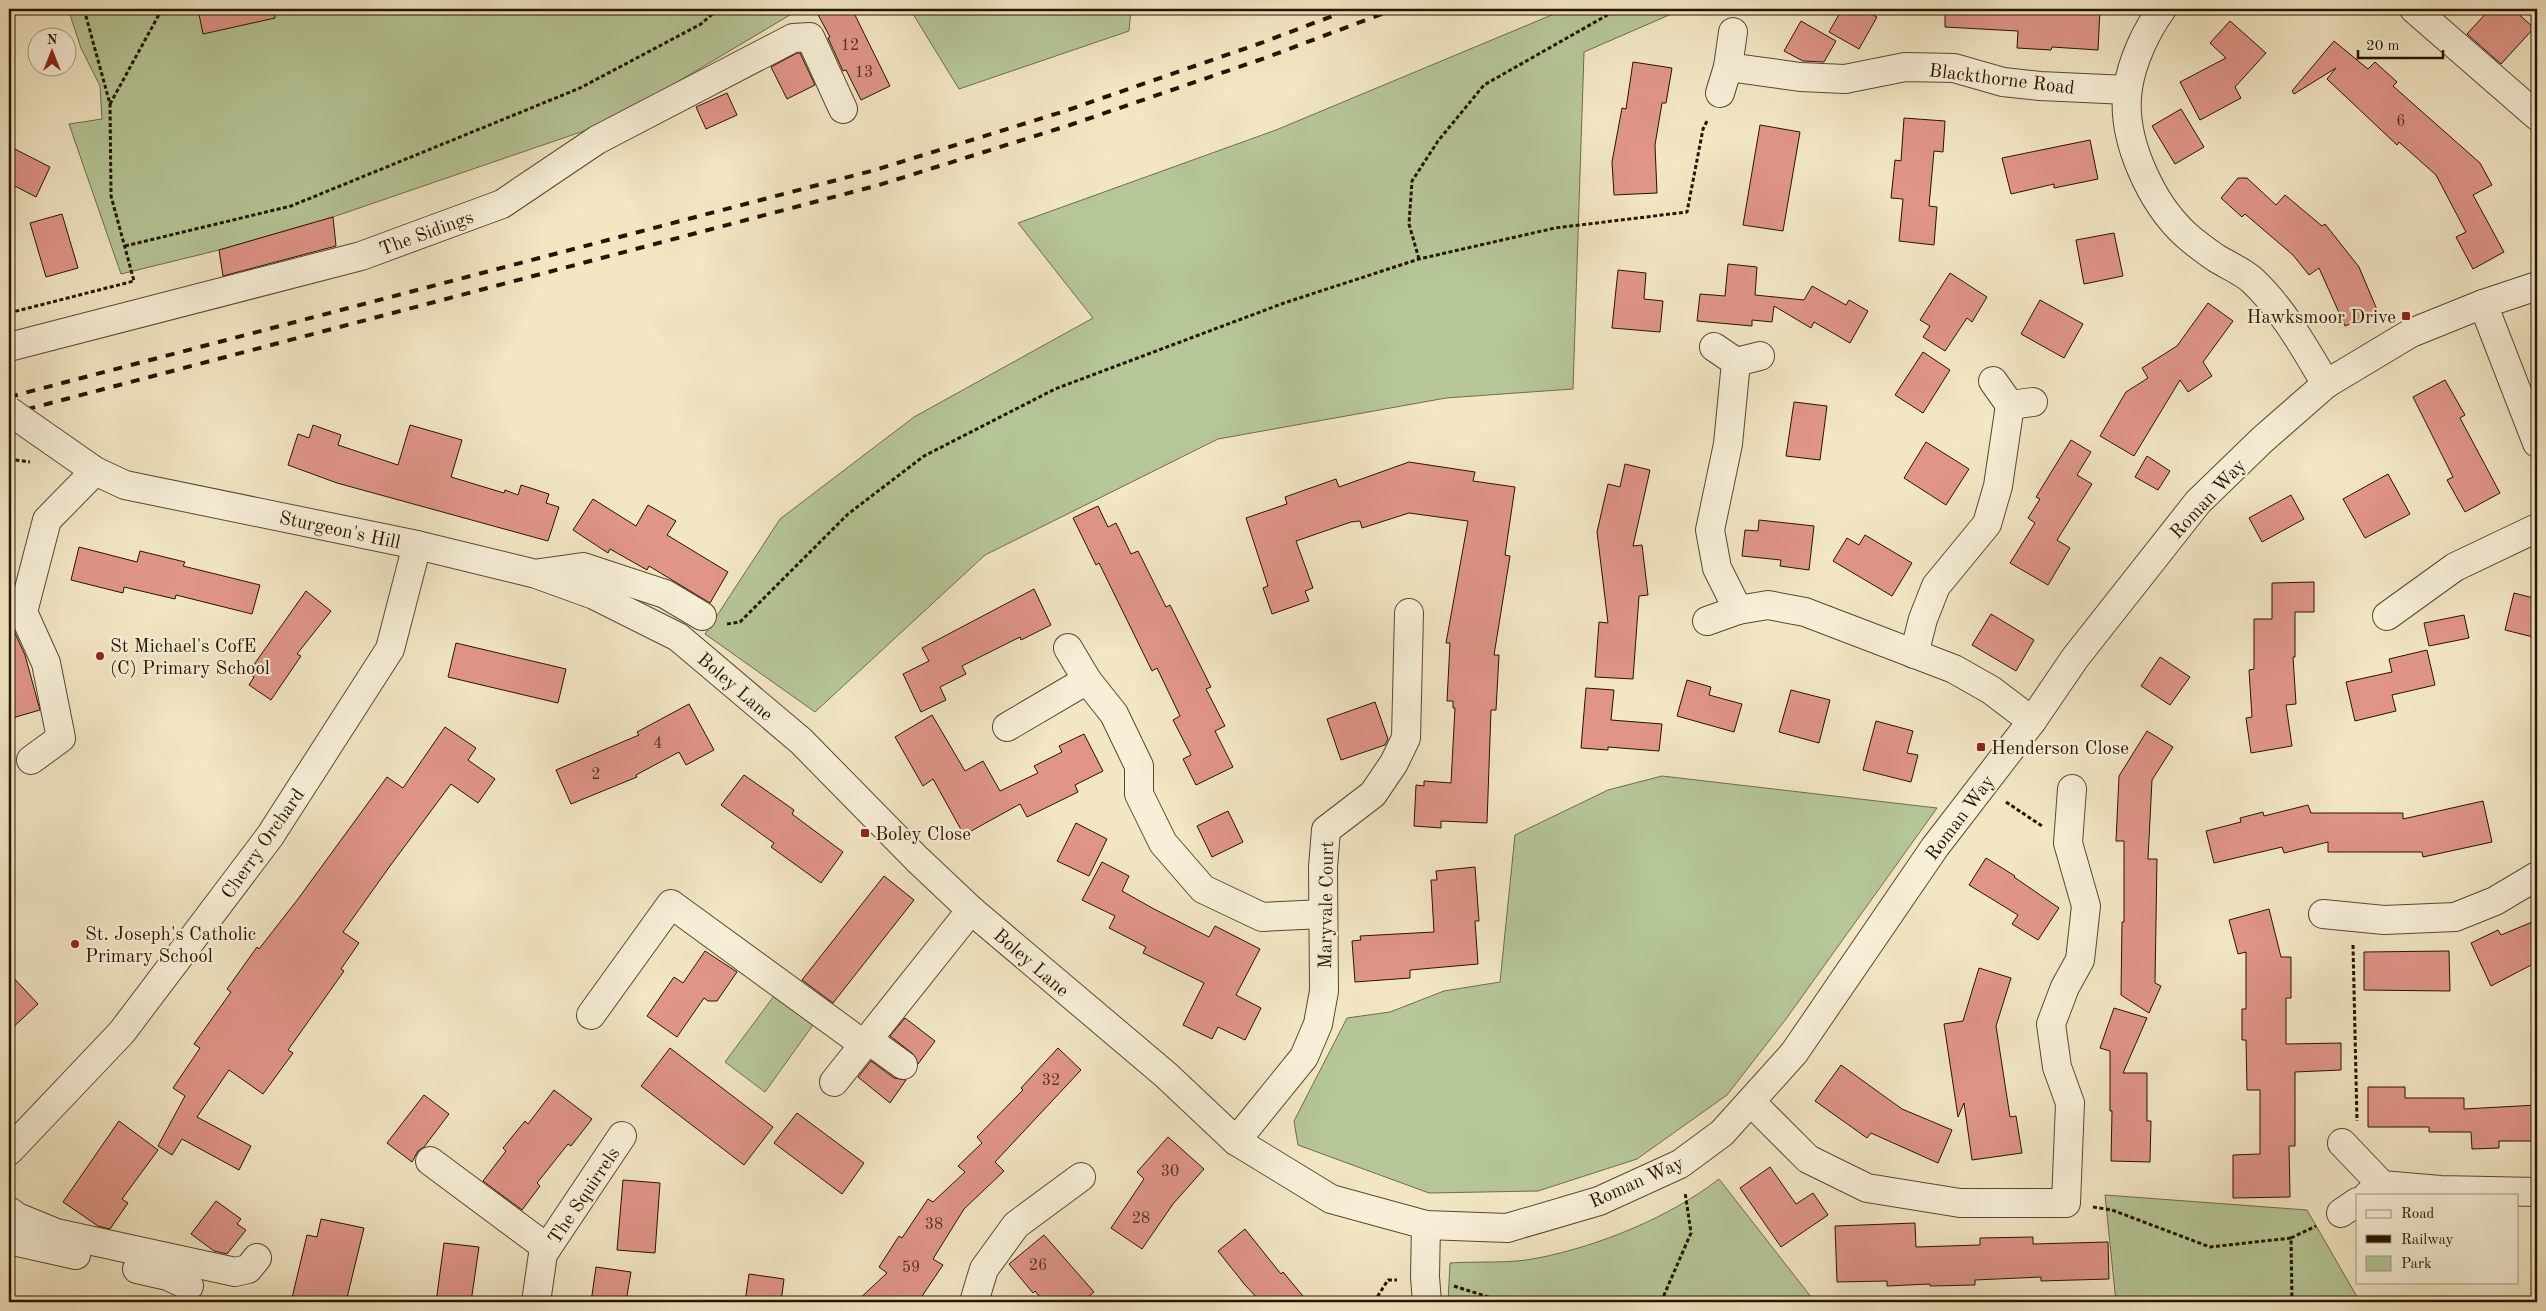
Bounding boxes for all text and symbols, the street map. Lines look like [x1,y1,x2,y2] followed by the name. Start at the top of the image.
[28,28,78,78] north arrow
[2358,28,2444,60] scale bar
[47,33,58,47] text: N
[841,38,859,54] house number: 12
[2366,39,2400,54] text: 20 m
[1928,62,2076,99] street label: Blackthorne Road
[855,65,873,81] house number: 13
[2396,114,2406,130] house number: 6
[377,209,476,260] street label: The Sidings
[2247,309,2396,328] place label: Hawksmoor Drive
[2400,310,2412,322] marker: Hawksmoor Drive
[2167,456,2250,543] street label: Roman Way
[277,509,402,554] street label: Sturgeon's Hill
[110,638,270,679] place label: St Michael's CofE (C) Primary School
[94,650,106,662] marker: St Michael's CofE (C) Primary School
[693,650,776,726] street label: Boley Lane
[653,736,663,752] house number: 4
[1991,740,2129,759] place label: Henderson Close
[1975,741,1987,753] marker: Henderson Close
[591,767,601,783] house number: 2
[1923,772,1999,865] street label: Roman Way
[219,786,309,903] street label: Cherry Orchard
[875,826,971,845] place label: Boley Close
[859,827,871,839] marker: Boley Close
[1317,841,1338,969] street label: Maryvale Court
[85,926,256,967] place label: St. Joseph's Catholic Primary School
[989,926,1072,1002] street label: Boley Lane
[69,938,81,950] marker: St. Joseph's Catholic Primary School
[1042,1073,1060,1089] house number: 32
[546,1145,624,1248] street label: The Squirrels
[1587,1154,1687,1213] street label: Roman Way
[1161,1164,1179,1180] house number: 30
[2356,1194,2518,1284] legend
[2401,1207,2435,1222] text: Road
[1132,1211,1150,1227] house number: 28
[925,1217,943,1233] house number: 38
[2401,1233,2454,1248] text: Railway
[2401,1257,2432,1272] text: Park
[1029,1258,1047,1274] house number: 26
[902,1260,920,1276] house number: 59

